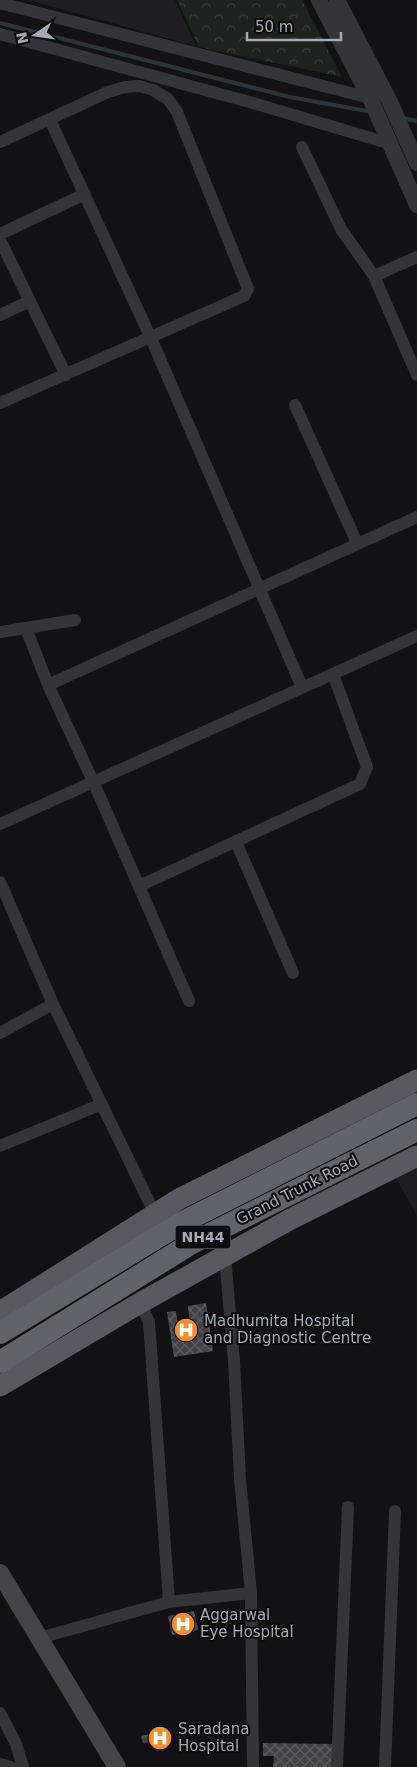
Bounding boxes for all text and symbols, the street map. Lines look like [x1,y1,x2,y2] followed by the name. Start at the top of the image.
[10,10,60,60] north arrow
[247,10,341,42] scale bar
[255,18,293,36] text: 50 m
[13,30,31,45] text: N
[233,1152,361,1228] street label: Grand Trunk Road
[176,1226,230,1248] road number: NH44
[204,1312,371,1347] place label: Madhumita Hospital and Diagnostic Centre
[173,1317,199,1343] hospital icon: Madhumita Hospital and Diagnostic Centre
[200,1606,294,1641] place label: Aggarwal Eye Hospital
[170,1611,196,1637] hospital icon: Aggarwal Eye Hospital
[178,1720,249,1755] place label: Saradana Hospital
[147,1725,173,1751] hospital icon: Saradana Hospital

